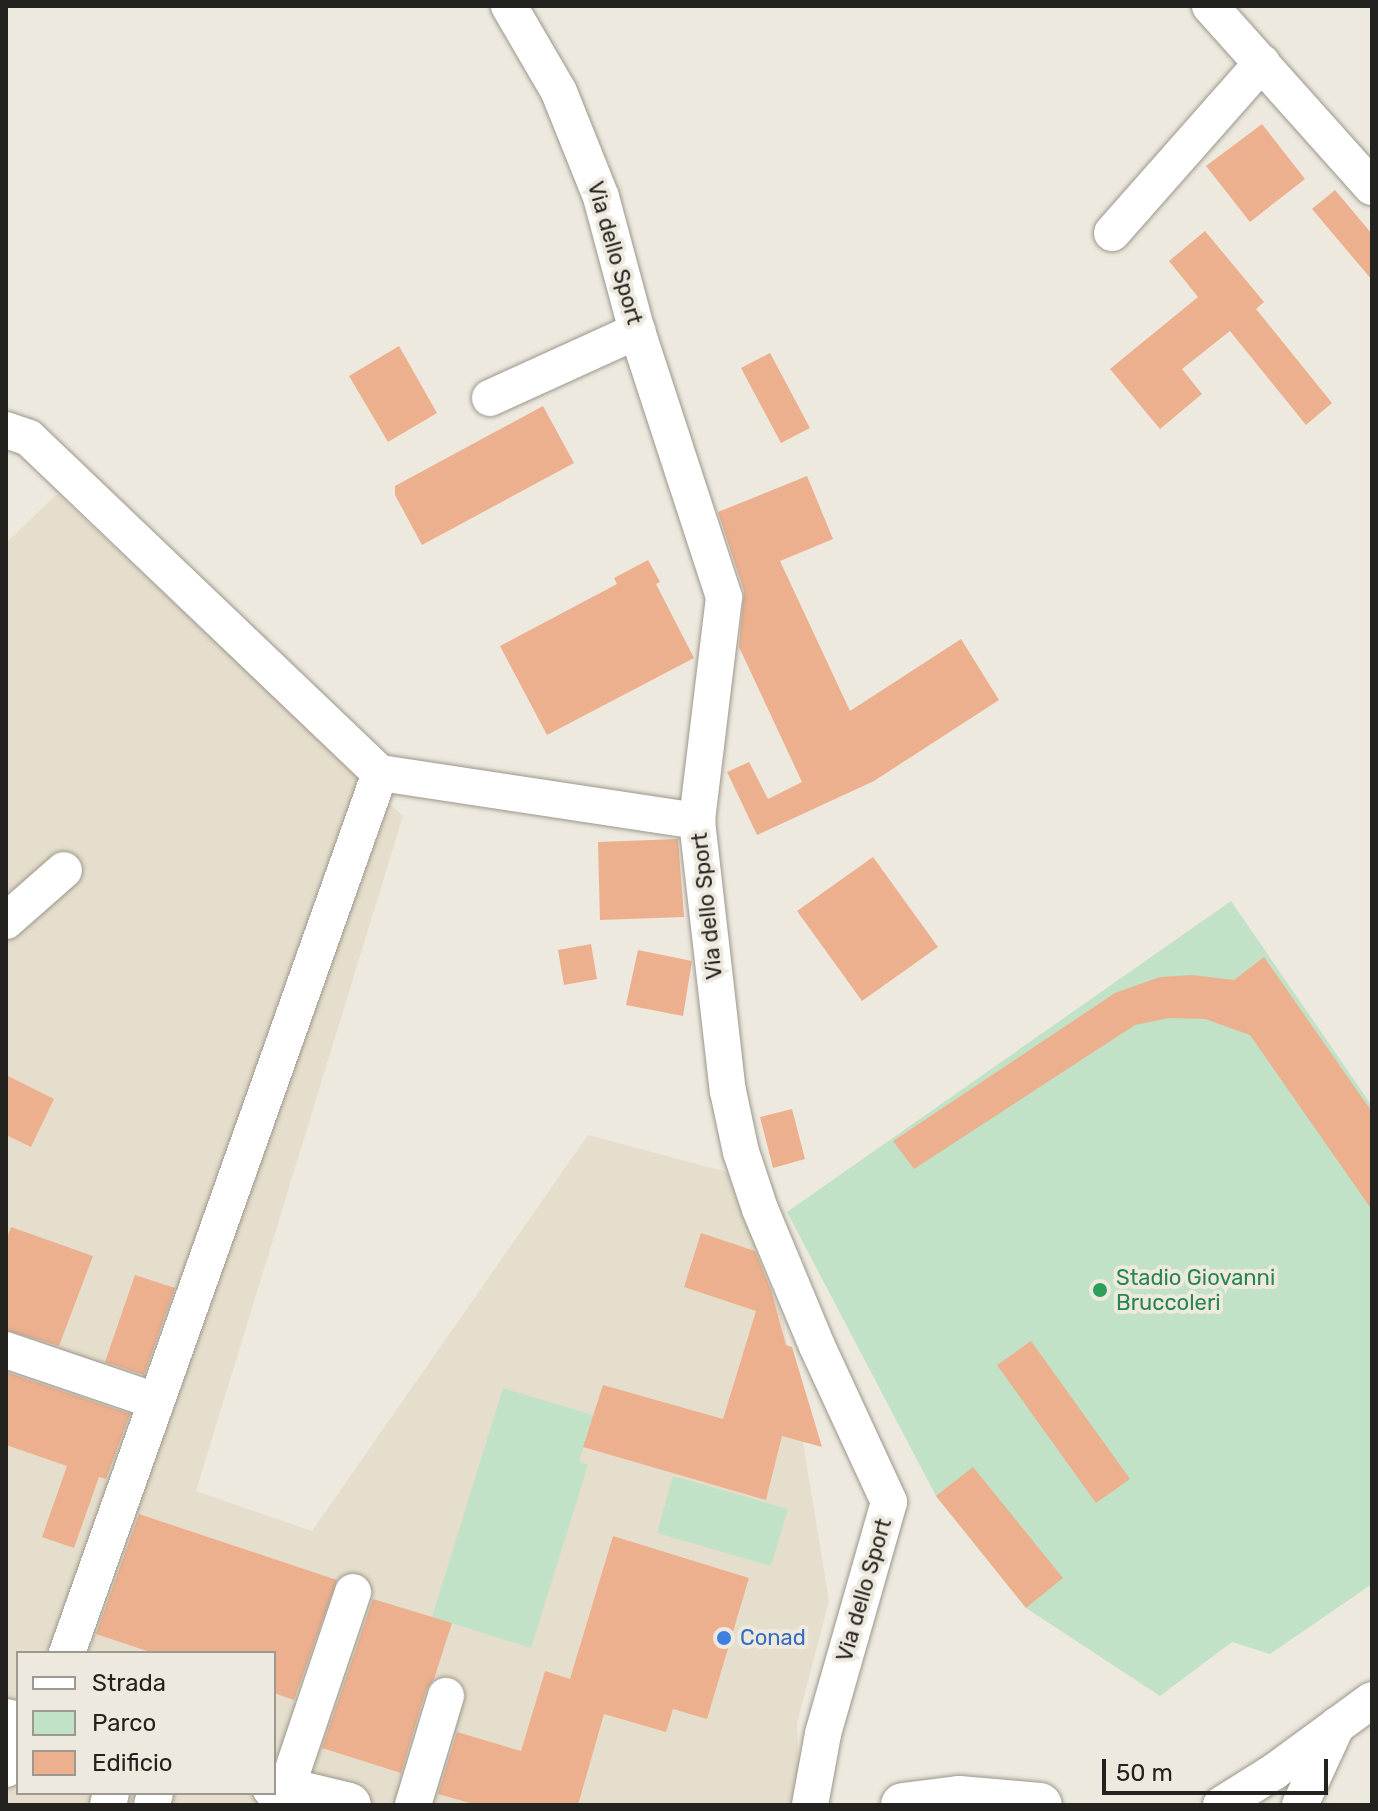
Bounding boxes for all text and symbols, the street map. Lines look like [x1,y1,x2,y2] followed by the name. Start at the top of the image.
[582,178,648,328] street label: Via dello Sport
[686,831,728,981] street label: Via dello Sport
[1116,1264,1275,1316] place label: Stadio Giovanni Bruccoleri
[1091,1281,1109,1299] marker: Stadio Giovanni Bruccoleri
[831,1515,897,1665] street label: Via dello Sport
[740,1625,806,1651] place label: Conad
[715,1629,733,1647] marker: Conad
[16,1651,276,1795] legend
[92,1669,166,1697] text: Strada
[92,1709,156,1737] text: Parco
[1106,1743,1332,1793] scale bar
[92,1749,173,1777] text: Edificio
[1116,1759,1173,1787] text: 50 m

